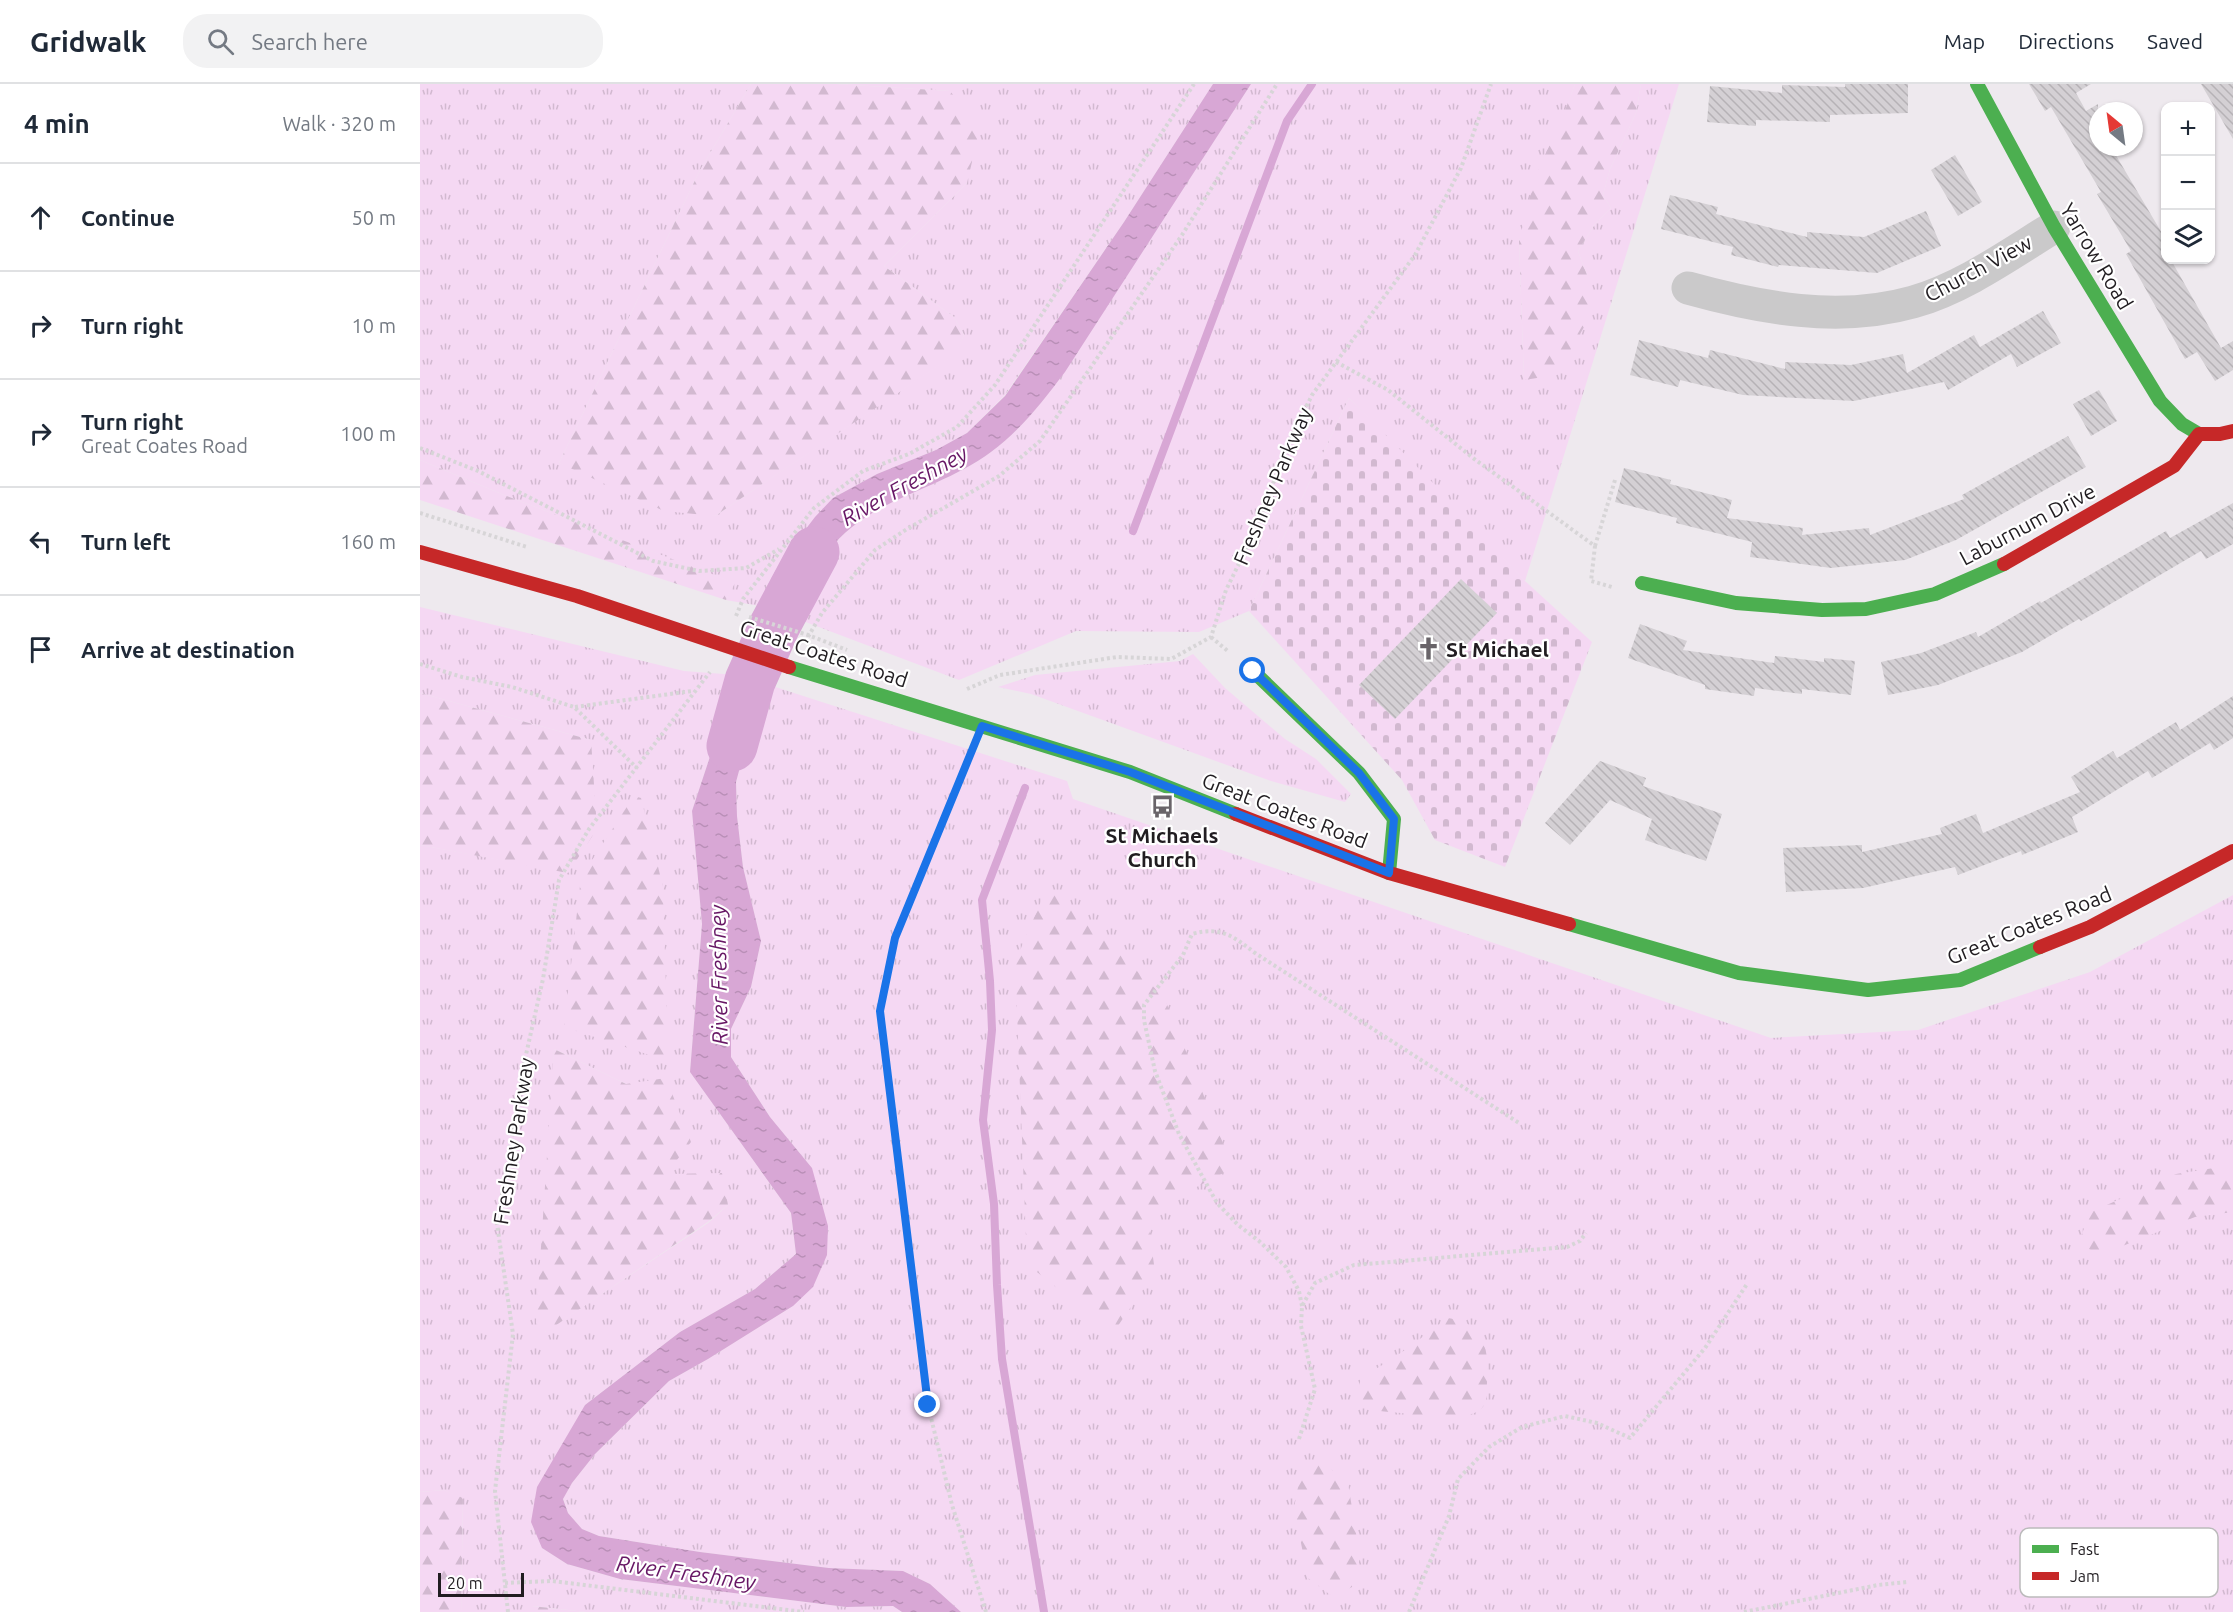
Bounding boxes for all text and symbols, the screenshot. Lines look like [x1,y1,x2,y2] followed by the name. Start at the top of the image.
[183,14,603,68] search box
[204,25,237,58] icon: search
[30,26,147,57] text: Gridwalk
[252,29,368,54] text: Search here
[1944,29,1985,53] text: Map
[2018,29,2114,53] text: Directions
[2147,29,2203,53] text: Saved
[2089,102,2143,156] north arrow
[2161,102,2215,264] map controls
[2161,102,2215,156] button: +
[24,109,90,138] text: 4 min
[283,112,396,135] text: Walk · 320 m
[2161,156,2215,210] button: −
[2056,198,2138,314] street label: Yarrow Road
[24,201,57,234] icon: ahead
[81,205,175,230] text: Continue
[352,206,396,229] text: 50 m
[2161,210,2215,264] button: layers
[1920,230,2036,306] street label: Church View
[24,309,57,342] icon: right
[81,313,183,338] text: Turn right
[352,314,396,337] text: 10 m
[1228,404,1316,568] street label: Freshney Parkway
[81,409,183,434] text: Turn right
[24,417,57,450] icon: right
[340,422,396,445] text: 100 m
[81,434,248,457] text: Great Coates Road
[837,440,972,530] water label: River Freshney
[1955,478,2099,570] street label: Laburnum Drive
[24,525,57,558] icon: left
[81,529,171,554] text: Turn left
[340,530,396,553] text: 160 m
[737,614,911,692] street label: Great Coates Road
[24,633,57,666] icon: arrive
[1415,636,1441,662] church icon: St Michael
[81,637,295,662] text: Arrive at destination
[1446,637,1549,661] place label: St Michael
[1239,657,1265,683] route start
[1199,767,1371,853] street label: Great Coates Road
[1149,794,1175,820] bus stop icon: St Michaels Church
[1106,823,1219,871] place label: St Michaels Church
[1943,881,2115,969] street label: Great Coates Road
[704,904,732,1045] water label: River Freshney
[488,1056,538,1226] street label: Freshney Parkway
[914,1391,940,1417] route end
[2020,1528,2218,1597] legend
[2070,1540,2100,1558] text: Fast
[615,1550,758,1594] water label: River Freshney
[2070,1567,2100,1585] text: Jam
[438,1570,524,1598] scale bar
[447,1574,483,1592] text: 20 m

